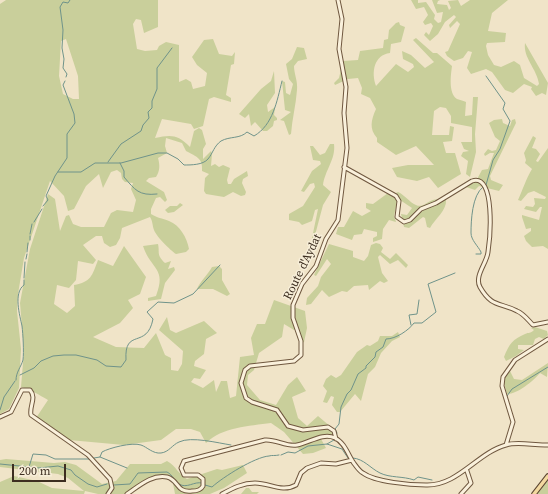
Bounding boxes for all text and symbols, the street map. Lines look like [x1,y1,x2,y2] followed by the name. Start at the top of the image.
[281,232,325,302] street label: Route d'Aydat
[14,456,68,482] scale bar
[19,463,51,479] text: 200 m

